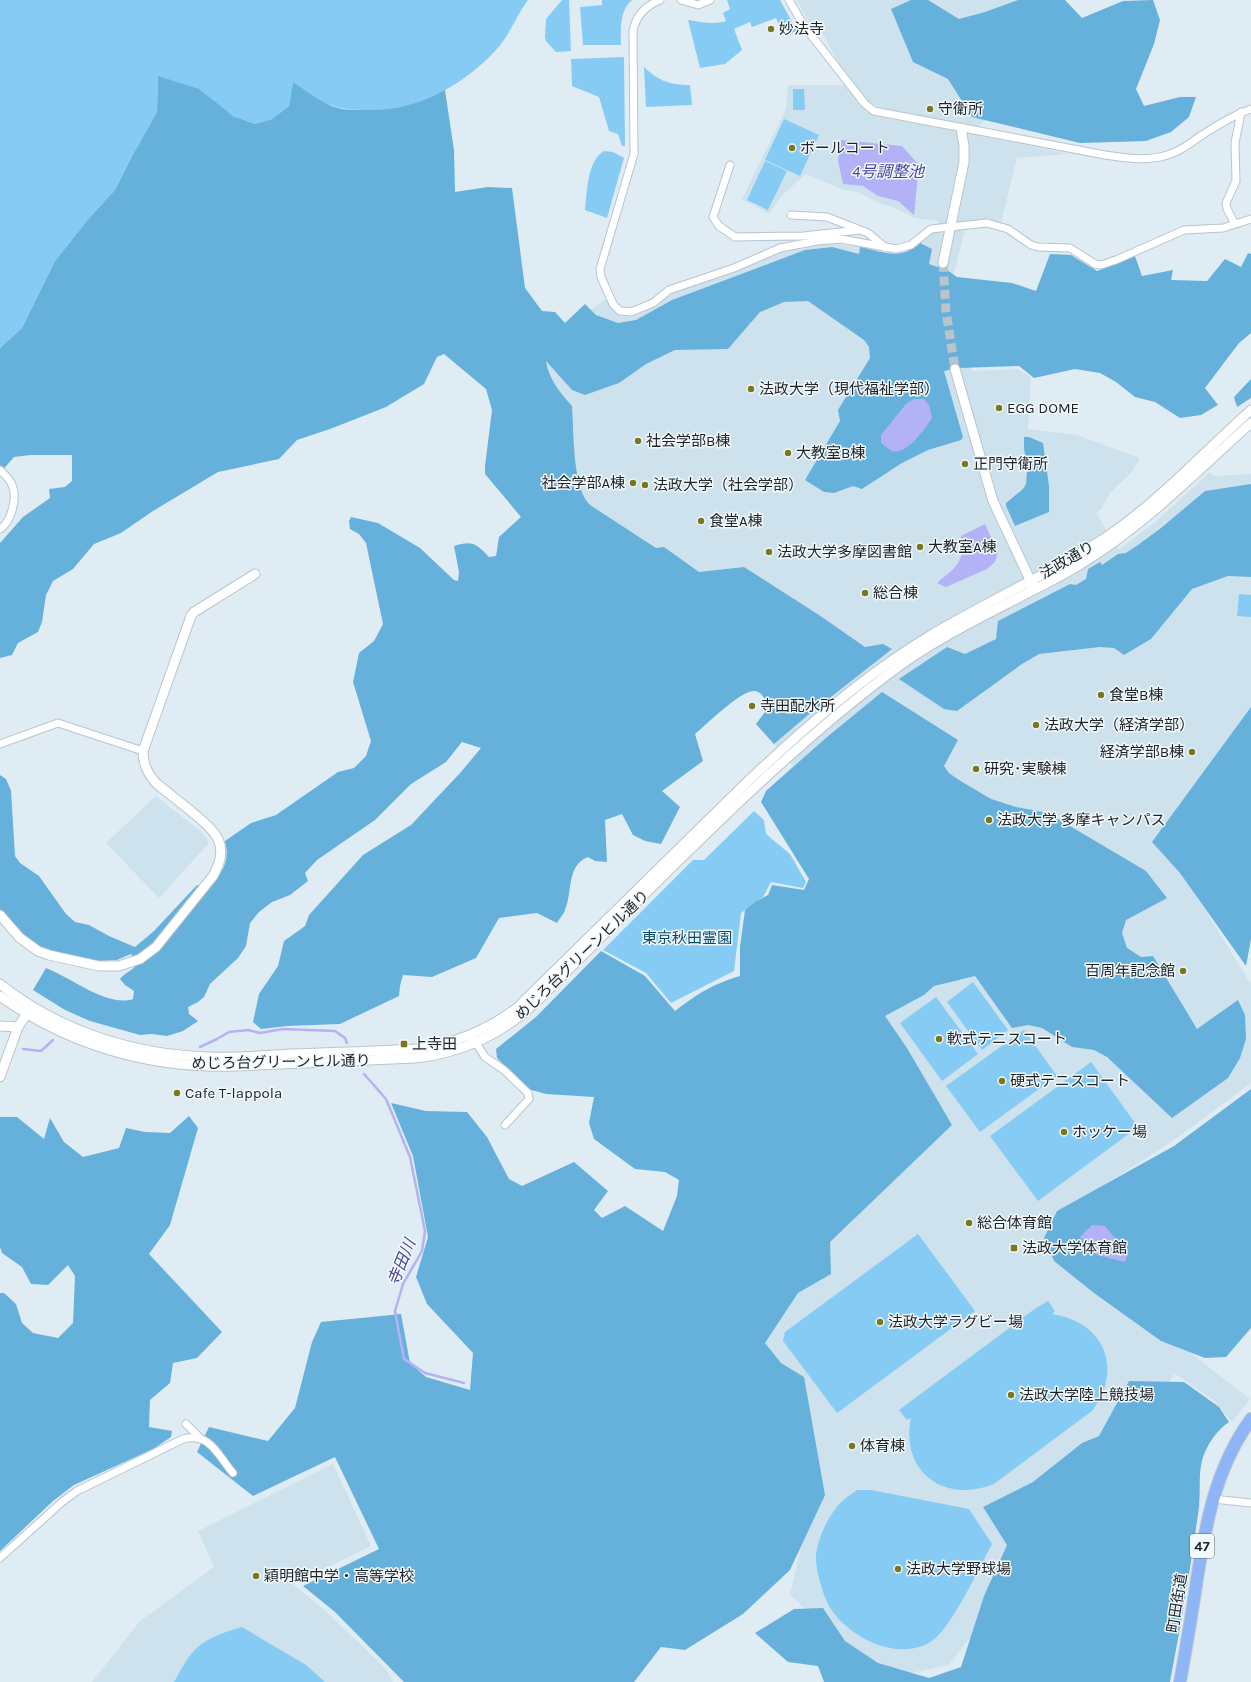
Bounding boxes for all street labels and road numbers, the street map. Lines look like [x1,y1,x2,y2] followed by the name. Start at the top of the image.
[1037,537,1097,583] street label: 法政通り
[511,886,653,1024] street label: めじろ台グリーンヒル通り
[191,1051,371,1073] street label: めじろ台グリーンヒル通り
[1190,1534,1214,1558] road number: 47
[1163,1572,1191,1634] street label: 町田街道

